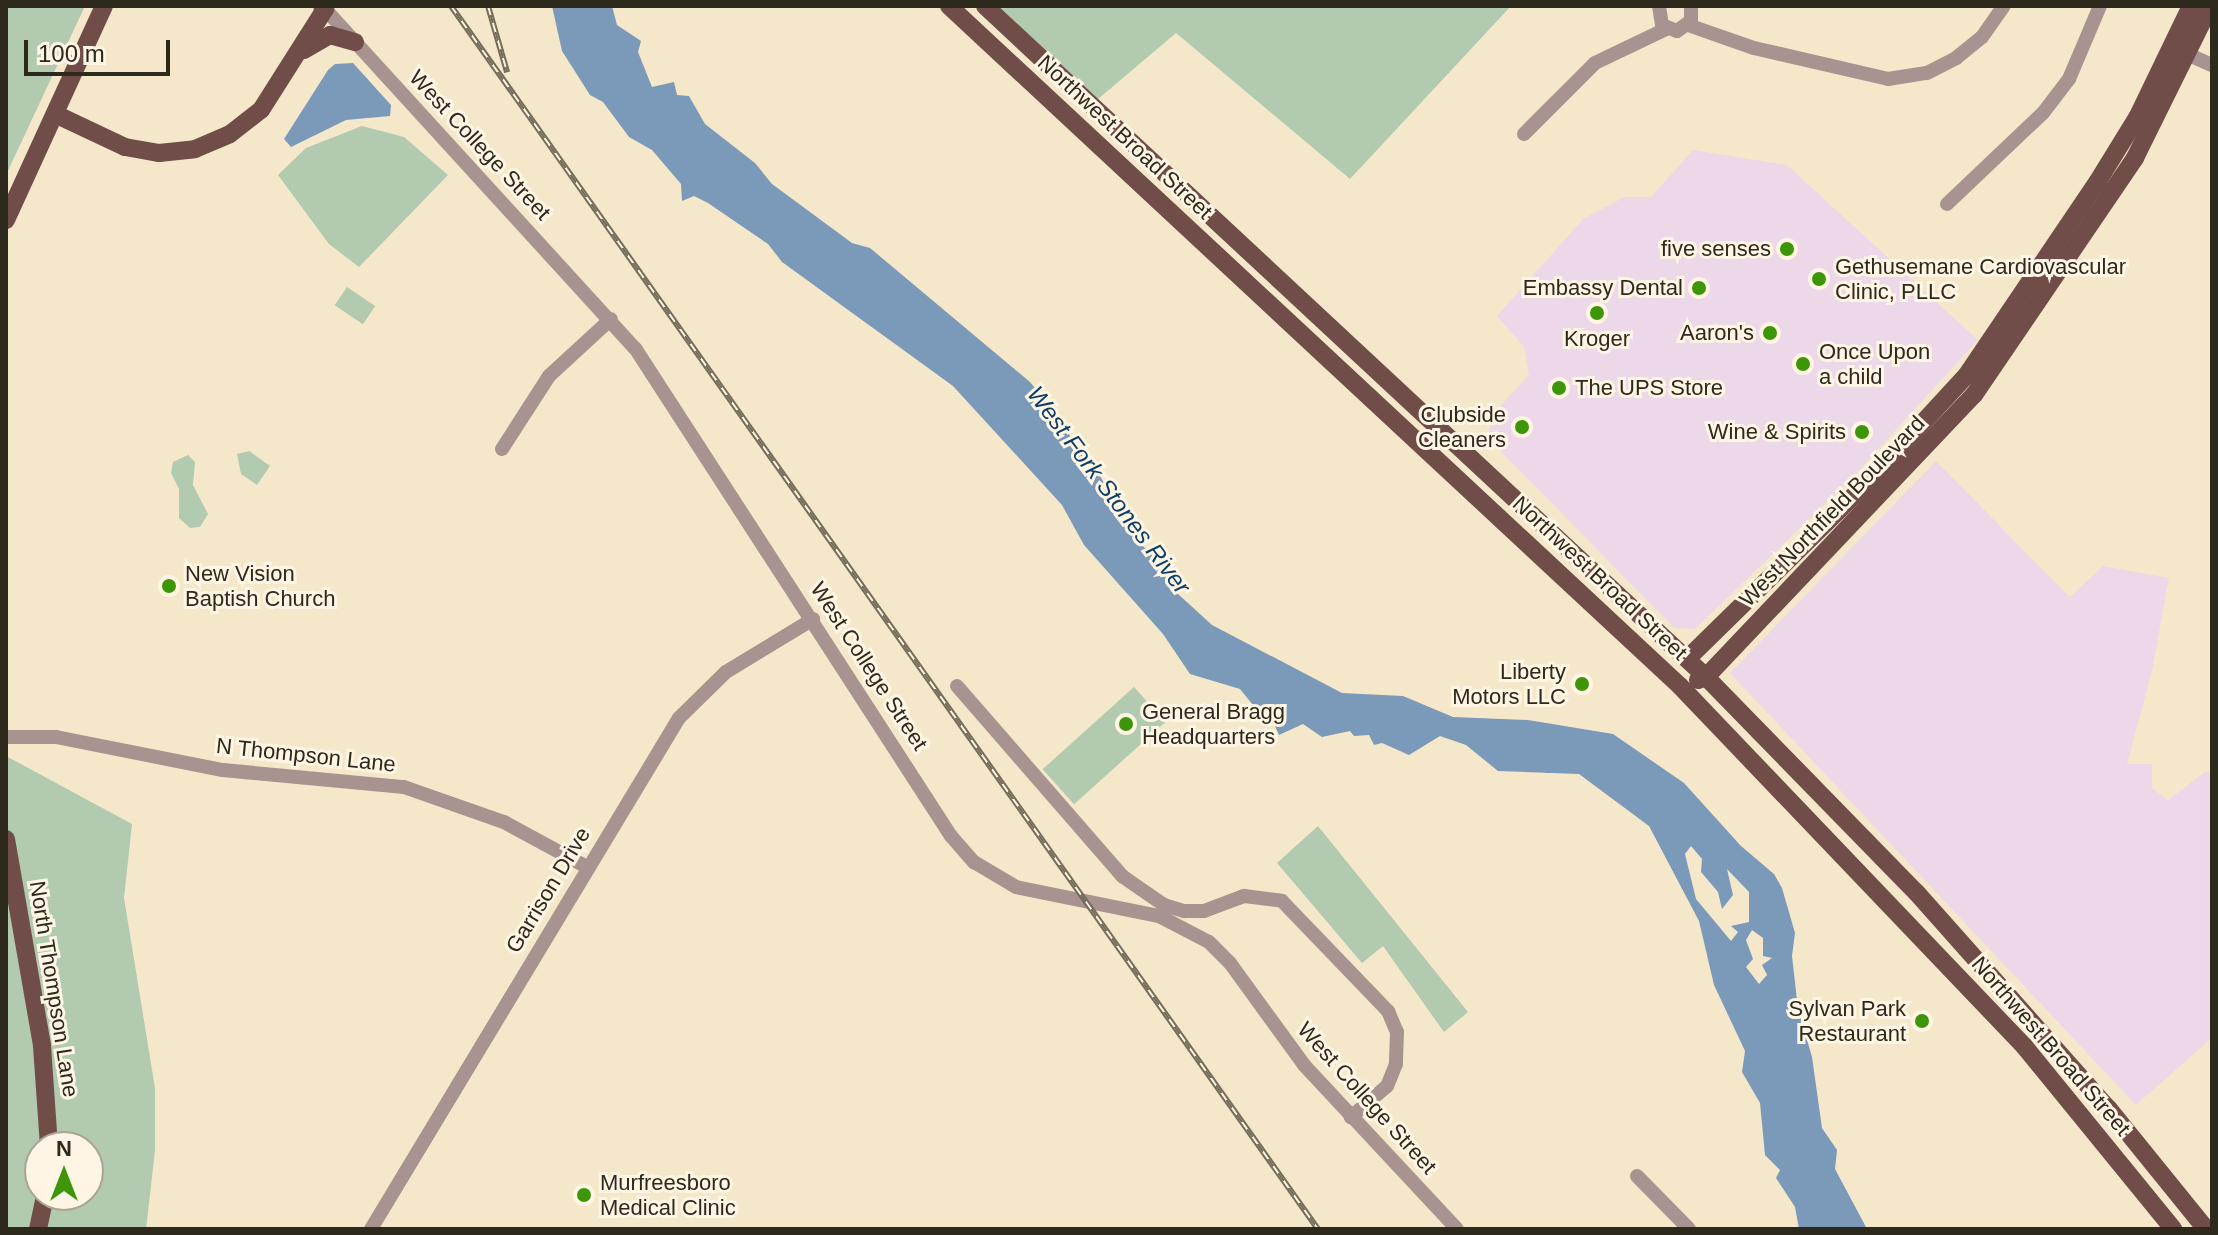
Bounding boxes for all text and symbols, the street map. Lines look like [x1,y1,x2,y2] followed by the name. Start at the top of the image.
[28,24,174,74] scale bar
[38,40,105,67] text: 100 m
[1032,49,1218,225] street label: Northwest Broad Street
[404,65,556,225] street label: West College Street
[1661,236,1771,262] place label: five senses
[1778,240,1796,258] marker: five senses
[1835,253,2126,304] place label: Gethusemane Cardiovascular Clinic, PLLC
[1810,270,1828,288] marker: Gethusemane Cardiovascular Clinic, PLLC
[1523,275,1683,301] place label: Embassy Dental
[1690,279,1708,297] marker: Embassy Dental
[1588,304,1606,322] marker: Kroger
[1680,320,1754,346] place label: Aaron's
[1761,324,1779,342] marker: Aaron's
[1564,326,1630,352] place label: Kroger
[1819,338,1930,390] place label: Once Upon a child
[1794,355,1812,373] marker: Once Upon a child
[1575,375,1723,401] place label: The UPS Store
[1550,379,1568,397] marker: The UPS Store
[1021,380,1197,600] water label: West Fork Stones River
[1418,401,1506,452] place label: Clubside Cleaners
[1734,410,1930,612] street label: West Northfield Boulevard
[1513,418,1531,436] marker: Clubside Cleaners
[1708,419,1846,445] place label: Wine & Spirits
[1853,423,1871,441] marker: Wine & Spirits
[1507,490,1693,666] street label: Northwest Broad Street
[185,560,335,612] place label: New Vision Baptish Church
[160,577,178,595] marker: New Vision Baptish Church
[805,577,933,755] street label: West College Street
[1452,658,1566,710] place label: Liberty Motors LLC
[1573,675,1591,693] marker: Liberty Motors LLC
[1142,698,1285,750] place label: General Bragg Headquarters
[1117,715,1135,733] marker: General Bragg Headquarters
[215,732,397,778] street label: N Thompson Lane
[500,822,596,958] street label: Garrison Drive
[24,879,84,1099] street label: North Thompson Lane
[1966,951,2136,1141] street label: Northwest Broad Street
[1789,995,1906,1046] place label: Sylvan Park Restaurant
[1913,1012,1931,1030] marker: Sylvan Park Restaurant
[1292,1017,1442,1179] street label: West College Street
[24,1131,104,1211] north arrow
[56,1136,72,1161] text: N
[600,1169,736,1220] place label: Murfreesboro Medical Clinic
[575,1186,593,1204] marker: Murfreesboro Medical Clinic

